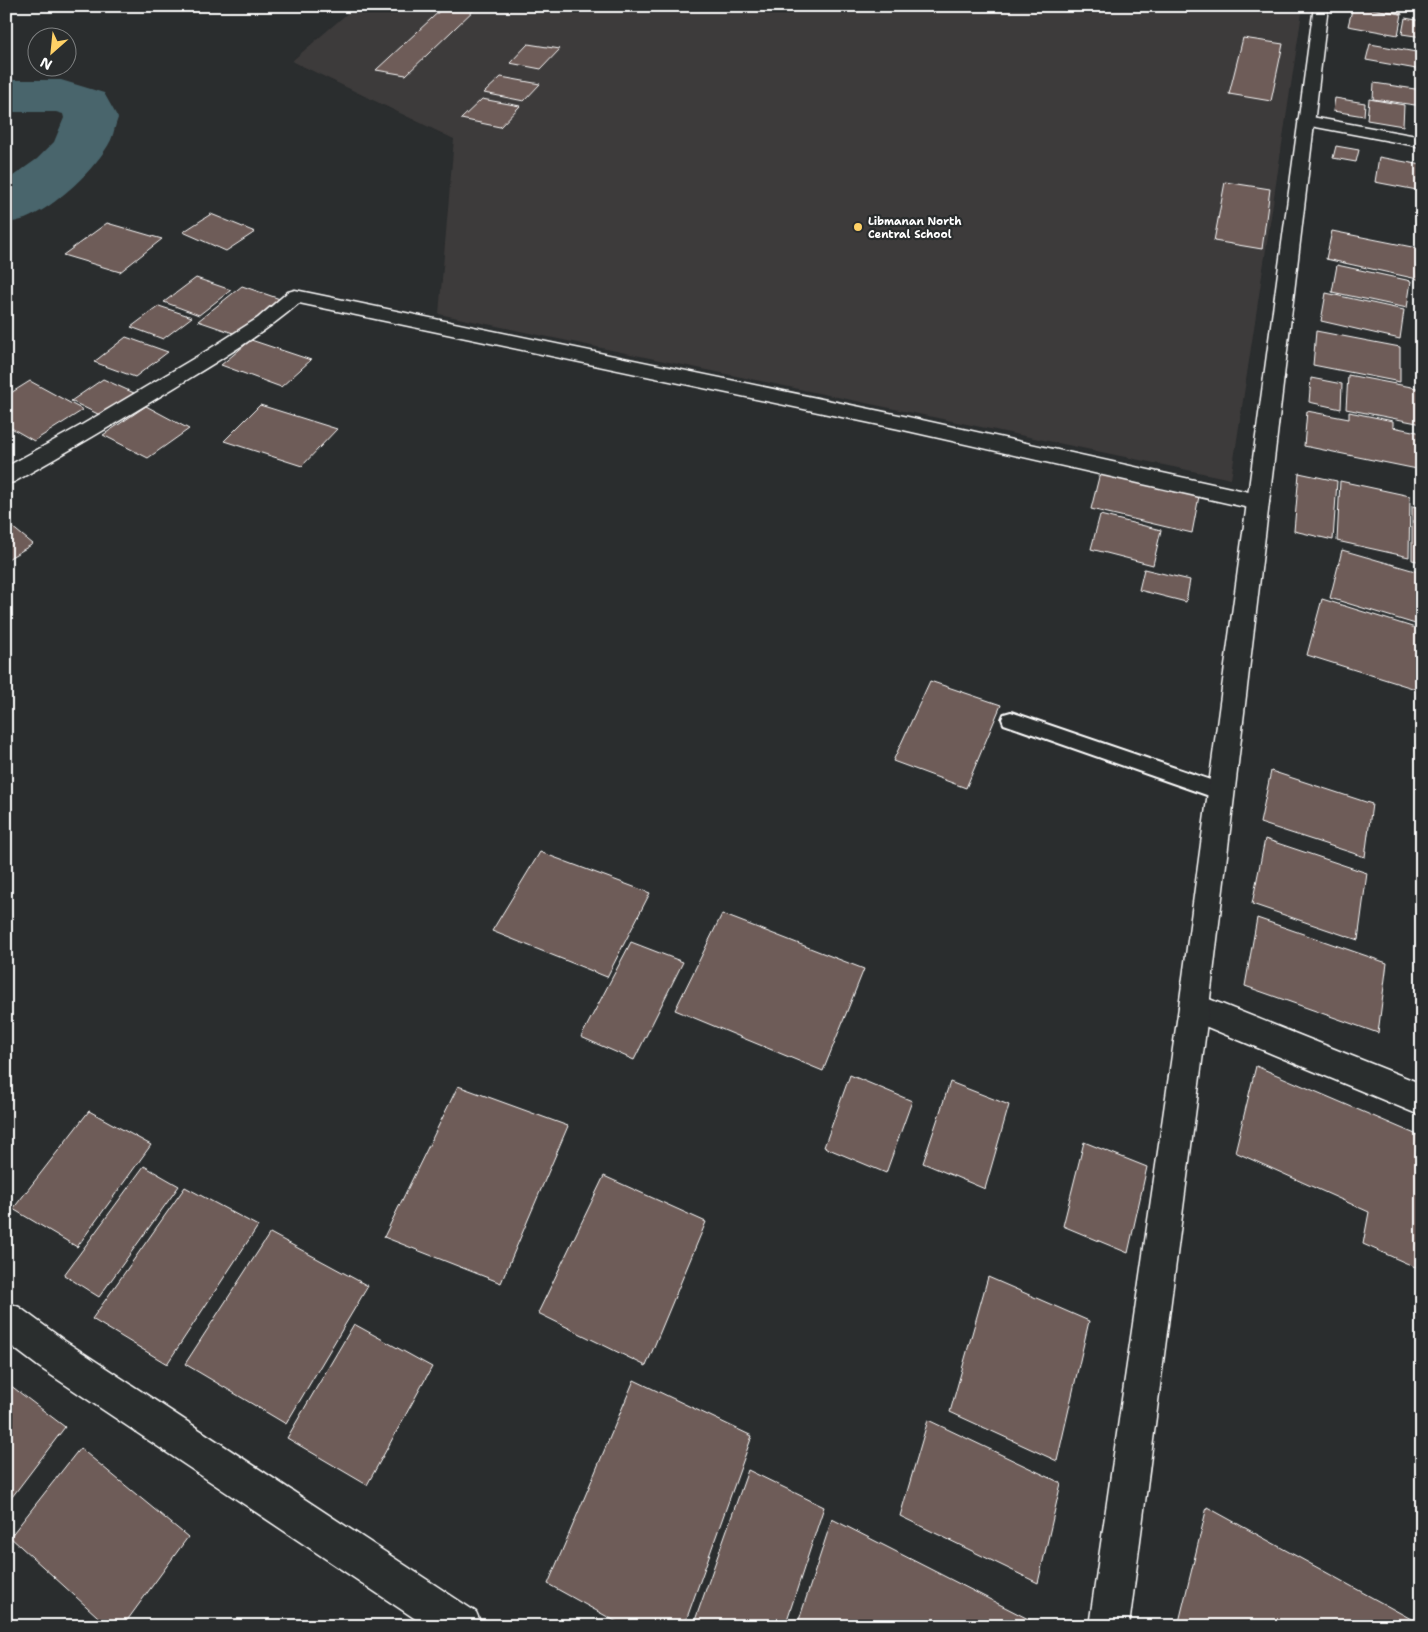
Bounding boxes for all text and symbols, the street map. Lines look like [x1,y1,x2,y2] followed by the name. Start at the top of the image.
[28,28,78,78] north arrow
[37,53,55,74] text: N
[868,214,962,242] place label: Libmanan North Central School
[852,221,864,233] marker: Libmanan North Central School

